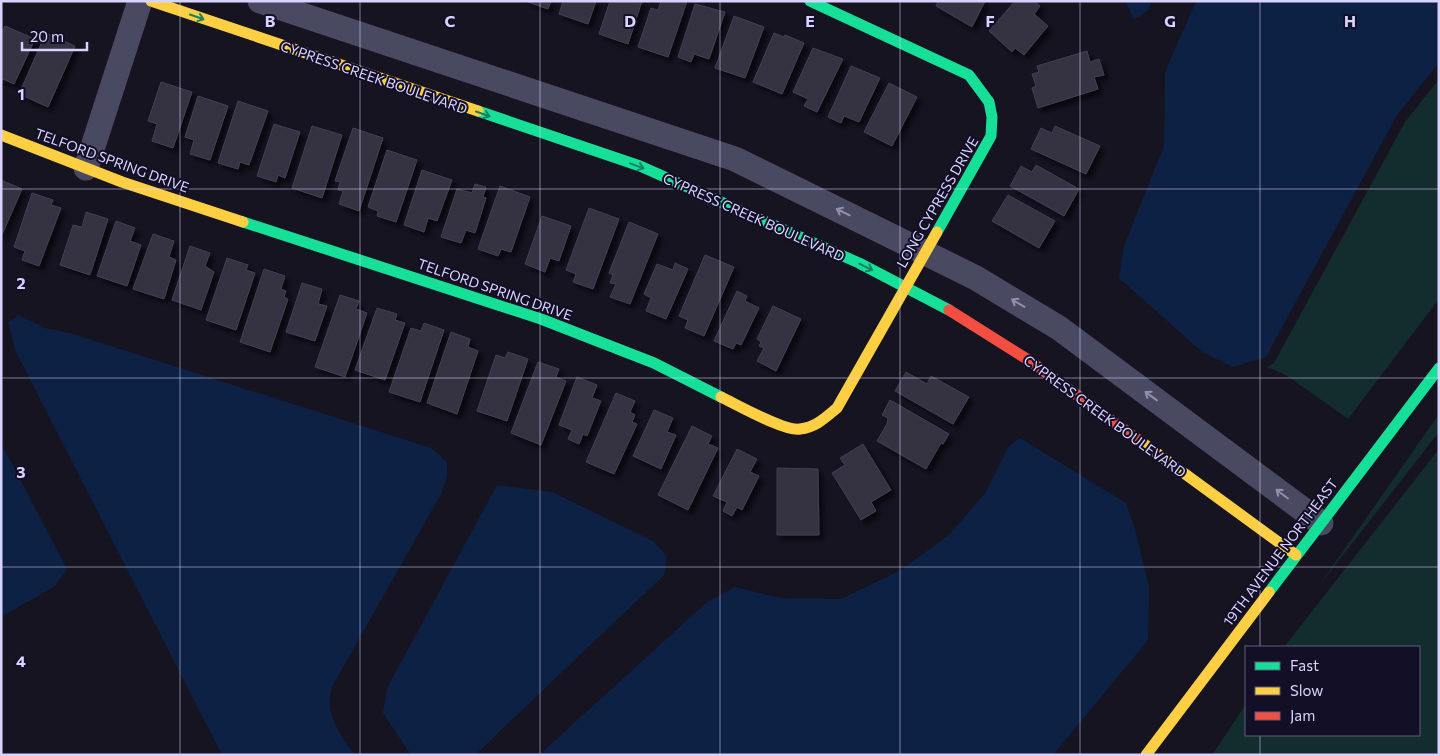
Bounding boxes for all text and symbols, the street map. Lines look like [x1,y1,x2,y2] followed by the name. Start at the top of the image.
[265,11,276,30] text: B
[445,11,456,30] text: C
[624,11,636,30] text: D
[805,11,815,30] text: E
[985,11,995,30] text: F
[1164,11,1176,30] text: G
[1344,11,1356,30] text: H
[188,13,204,22] one-way arrow
[22,20,88,52] scale bar
[30,27,64,45] text: 20 m
[278,37,470,117] street label: CYPRESS CREEK BOULEVARD
[17,84,25,103] text: 1
[475,109,491,119] one-way arrow
[33,124,191,196] street label: TELFORD SPRING DRIVE
[893,133,981,271] street label: LONG CYPRESS DRIVE
[629,162,644,171] one-way arrow
[661,169,847,265] street label: CYPRESS CREEK BOULEVARD
[836,207,851,216] one-way arrow
[415,255,575,323] street label: TELFORD SPRING DRIVE
[858,263,873,272] one-way arrow
[16,273,26,292] text: 2
[1012,298,1026,308] one-way arrow
[1020,351,1190,481] street label: CYPRESS CREEK BOULEVARD
[1145,391,1159,401] one-way arrow
[16,462,26,481] text: 3
[1219,475,1341,629] street label: 19TH AVENUE NORTHEAST
[1276,488,1289,499] one-way arrow
[1245,646,1420,736] legend
[16,651,26,670] text: 4
[1290,656,1319,674] text: Fast
[1290,681,1323,699] text: Slow
[1290,706,1315,724] text: Jam

